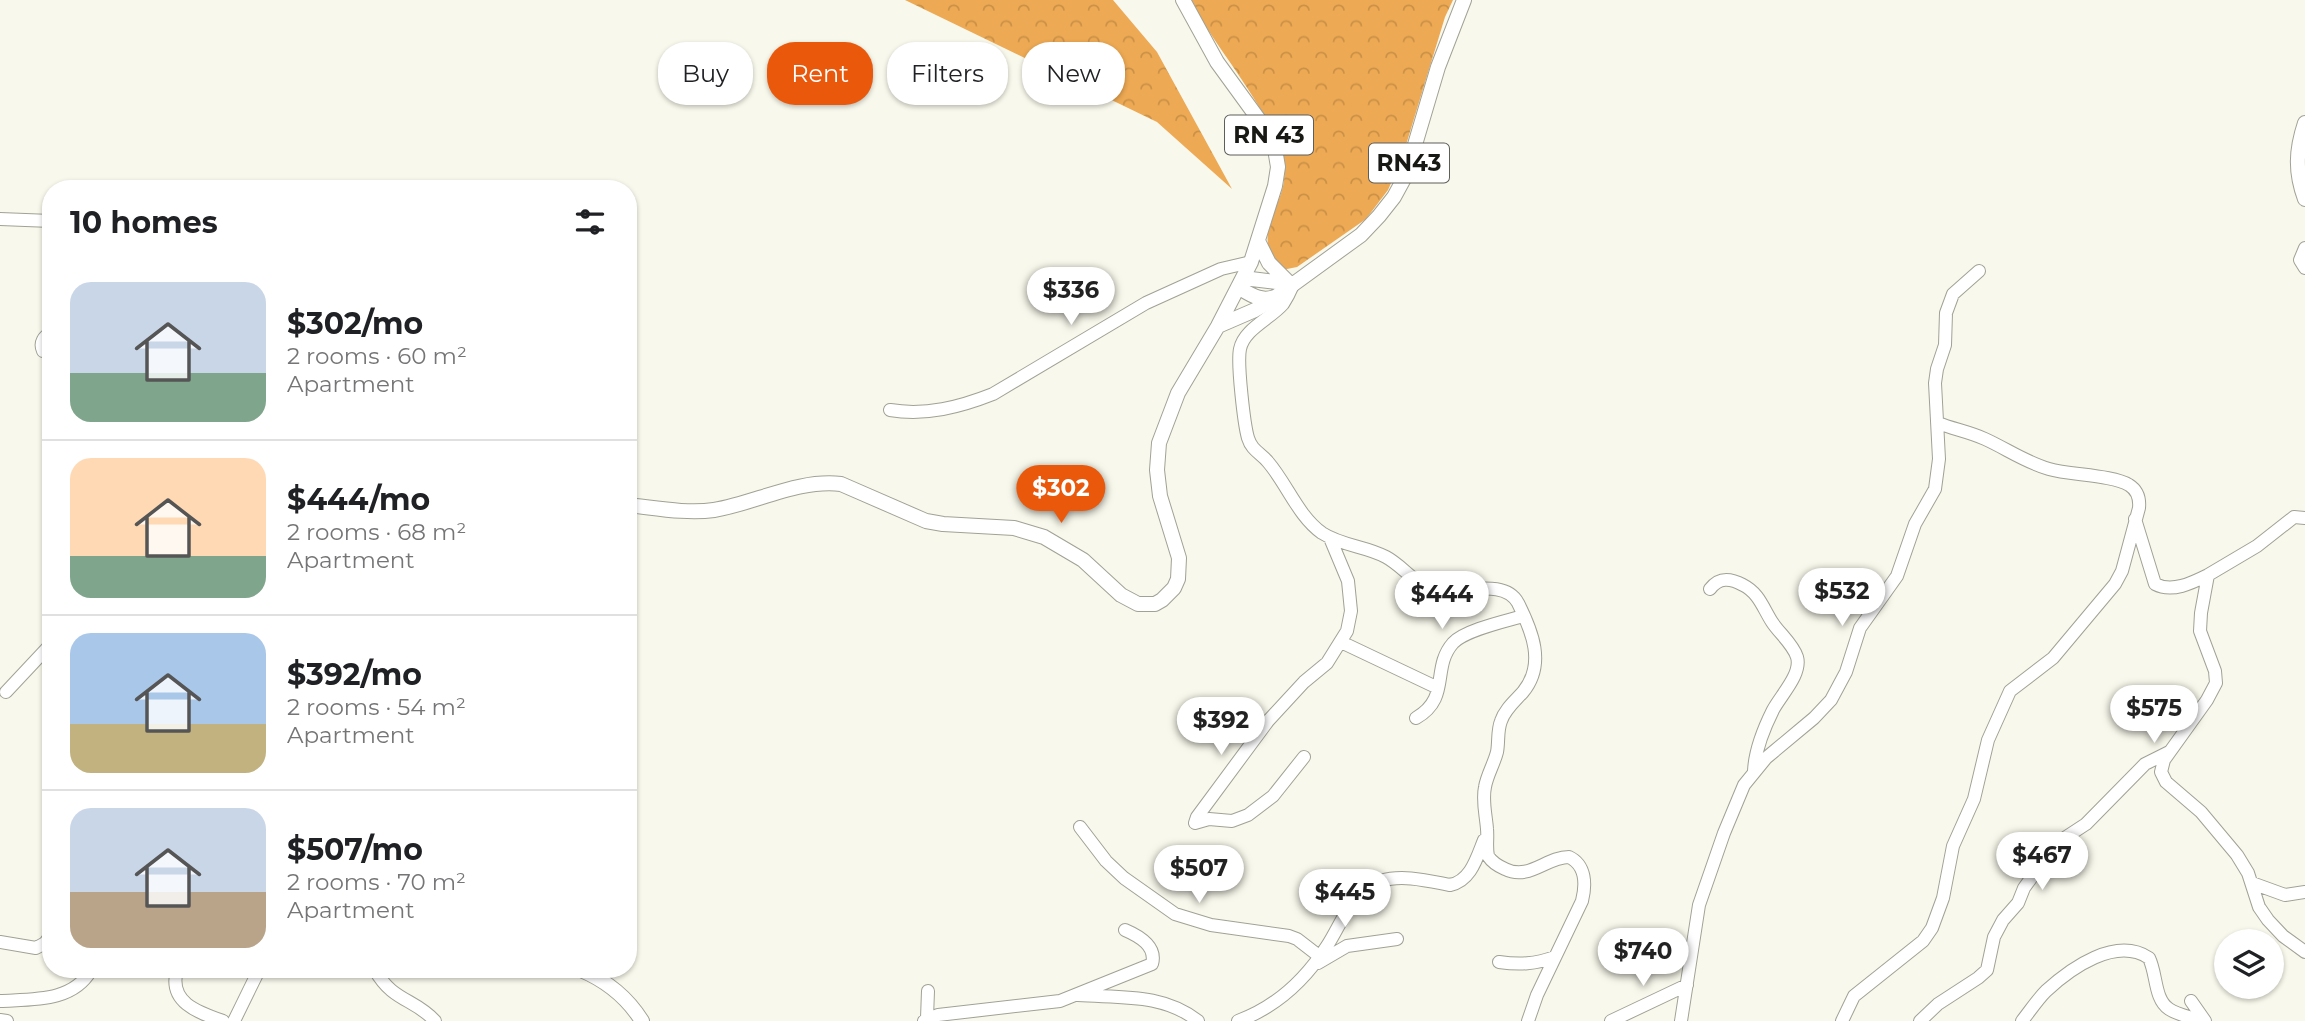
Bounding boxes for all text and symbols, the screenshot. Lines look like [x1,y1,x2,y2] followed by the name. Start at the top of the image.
[658,42,753,105] chip: Buy
[767,42,873,105] chip: Rent
[887,42,1008,105] chip: Filters
[1022,42,1125,105] chip: New
[1225,116,1313,154] road number: RN 43
[1369,144,1449,182] road number: RN43
[571,203,609,241] icon: filters
[70,204,218,241] text: 10 homes
[1030,268,1112,327] pin: $336
[1043,276,1099,304] text: $336
[287,305,423,342] text: $302/mo
[126,310,210,394] icon: home
[287,342,467,370] text: 2 rooms · 60 m²
[287,370,415,398] text: Apartment
[1020,466,1102,525] pin: $302
[1032,474,1090,502] text: $302
[287,481,430,518] text: $444/mo
[126,486,210,570] icon: home
[287,518,466,546] text: 2 rooms · 68 m²
[287,546,415,574] text: Apartment
[1801,568,1883,628] pin: $532
[1401,572,1483,631] pin: $444
[1814,577,1870,605] text: $532
[1411,580,1473,608] text: $444
[287,656,422,693] text: $392/mo
[126,661,210,745] icon: home
[2113,686,2195,745] pin: $575
[287,693,466,721] text: 2 rooms · 54 m²
[2126,694,2182,722] text: $575
[1180,698,1262,757] pin: $392
[1193,706,1249,734] text: $392
[287,721,415,749] text: Apartment
[287,831,423,868] text: $507/mo
[2001,832,2083,892] pin: $467
[126,836,210,920] icon: home
[2012,841,2072,869] text: $467
[1158,846,1240,905] pin: $507
[1170,854,1228,882] text: $507
[287,868,466,896] text: 2 rooms · 70 m²
[1304,870,1386,929] pin: $445
[1315,878,1375,906] text: $445
[287,896,415,924] text: Apartment
[1602,928,1684,988] pin: $740
[2214,929,2284,999] map controls
[2214,929,2284,999] button: layers
[1614,937,1672,965] text: $740

